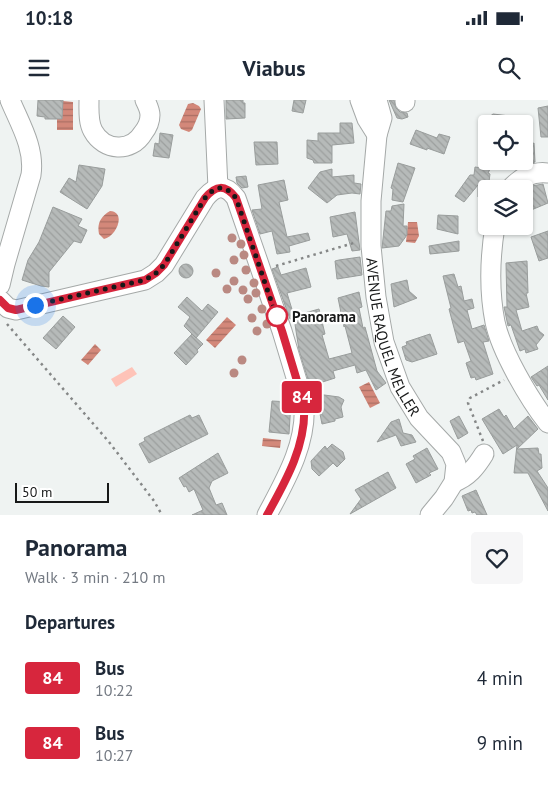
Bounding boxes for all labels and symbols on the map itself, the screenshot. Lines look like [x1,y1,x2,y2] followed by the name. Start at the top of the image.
[363,257,425,420] street label: AVENUE RAQUEL MELLER
[23,293,48,318] your location
[266,305,288,327] marker: Panorama
[292,307,356,326] place label: Panorama
[280,381,324,413] line badge: 84
[15,480,109,503] scale bar

